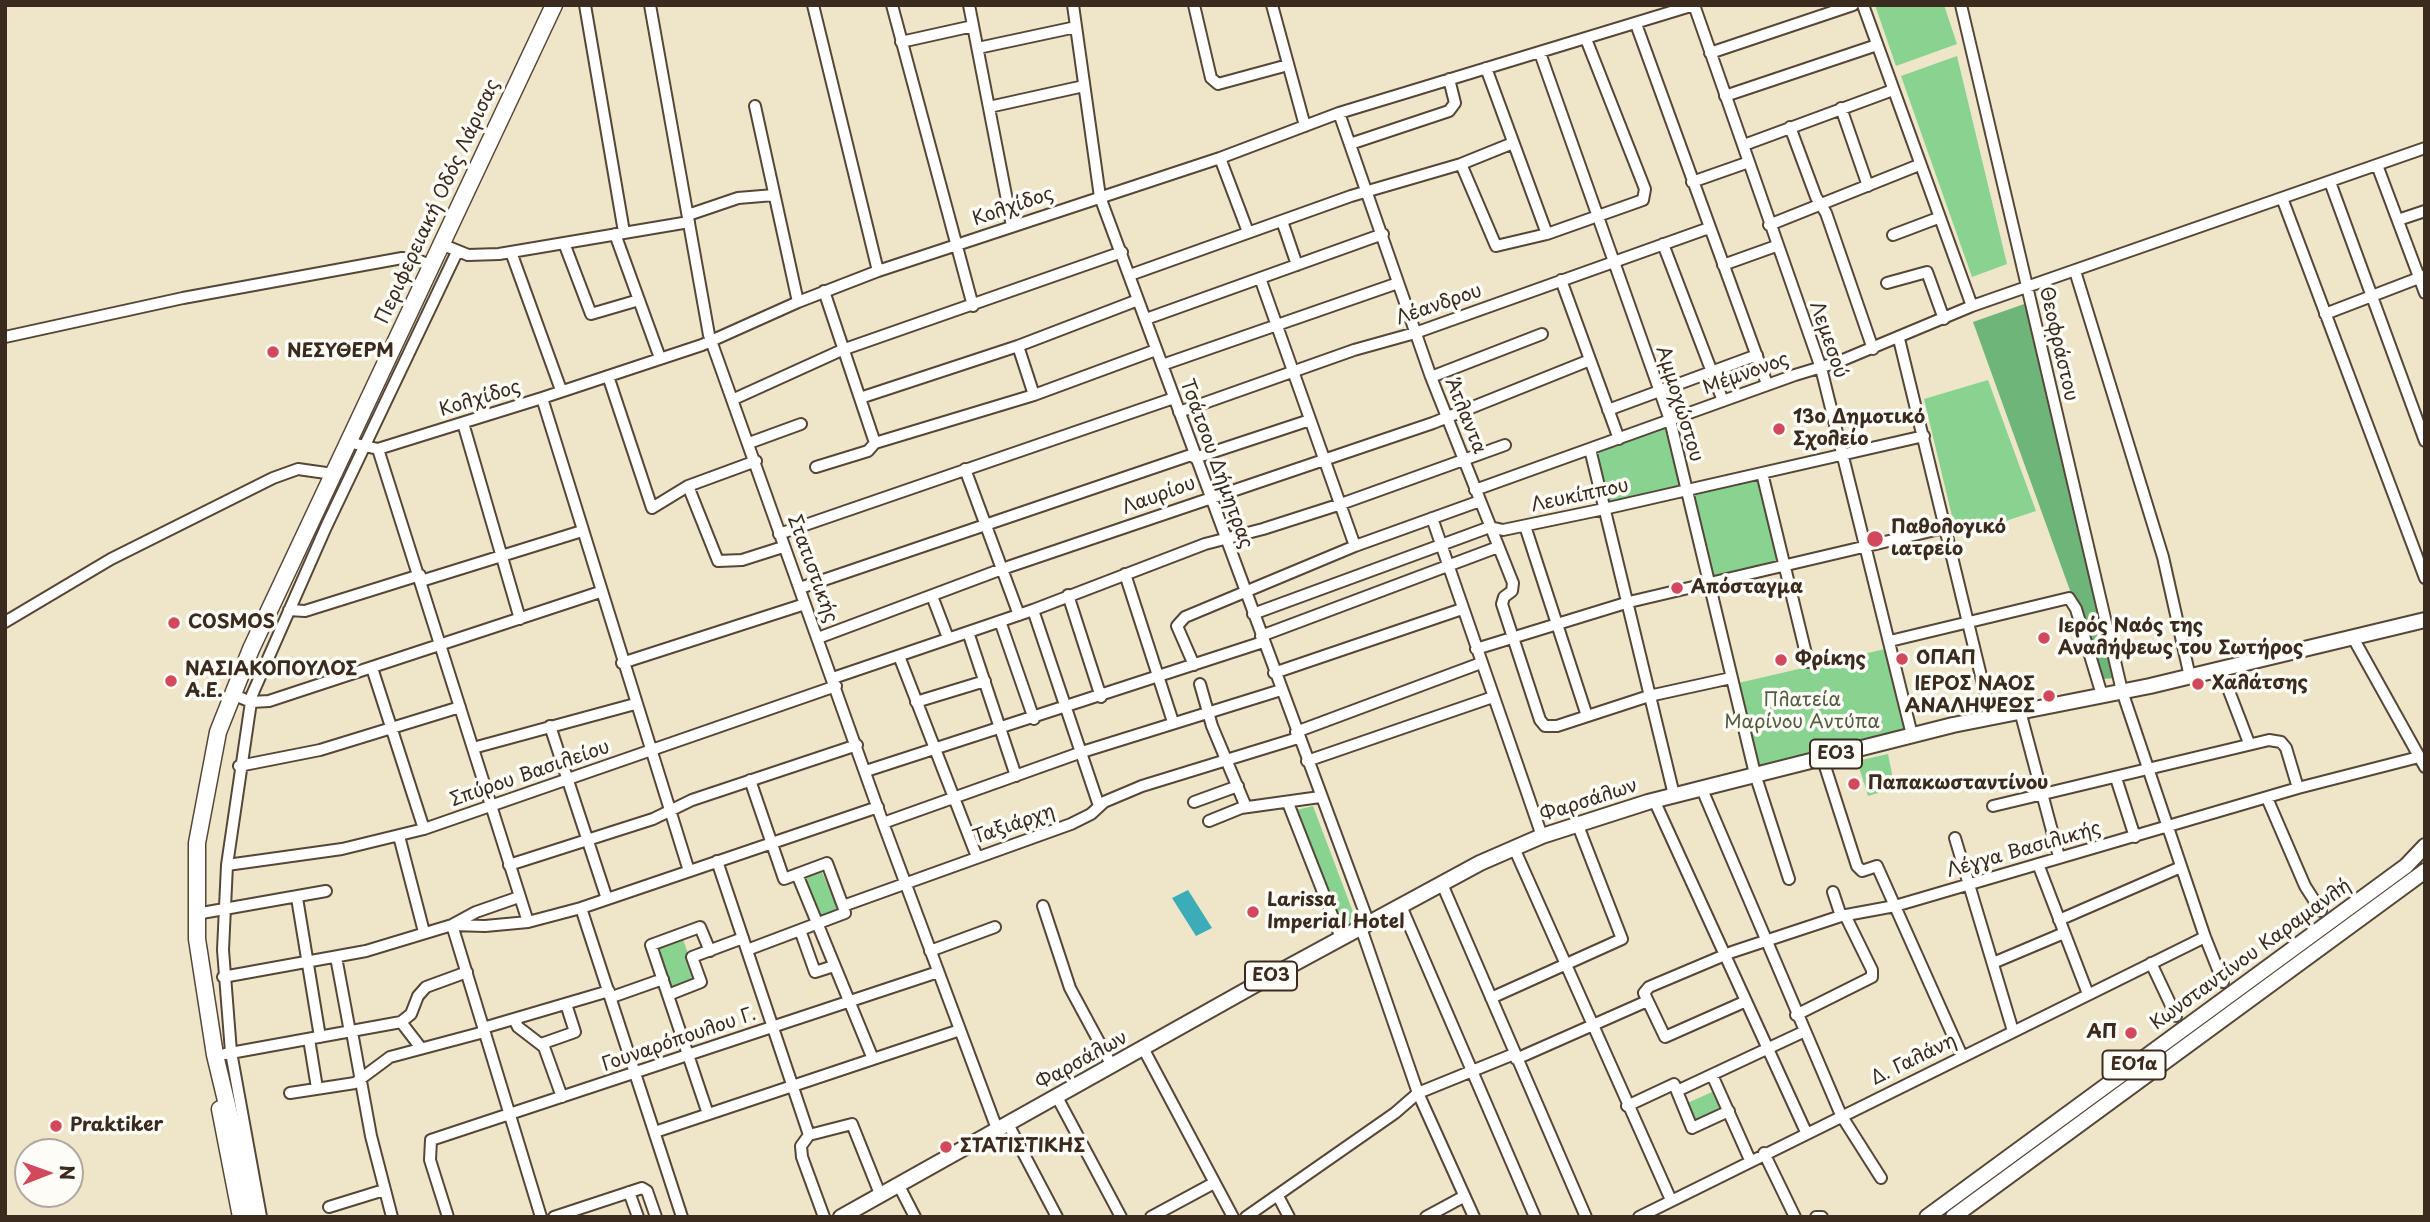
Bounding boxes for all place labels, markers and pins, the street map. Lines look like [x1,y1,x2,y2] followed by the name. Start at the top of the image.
[287,341,394,363] place label: ΝΕΣΥΘΕΡΜ
[265,344,281,360] marker: ΝΕΣΥΘΕΡΜ
[1793,407,1925,451] place label: 13ο Δημοτικό Σχολείο
[1771,421,1787,437] marker: 13ο Δημοτικό Σχολείο
[1891,517,2006,561] place label: Παθολογικό ιατρείο
[1865,529,1885,549] marker: Παθολογικό ιατρείο
[1691,577,1803,599] place label: Απόσταγμα
[1669,580,1685,596] marker: Απόσταγμα
[188,612,275,634] place label: COSMOS
[166,615,182,631] marker: COSMOS
[2058,616,2303,660] place label: Ιερός Ναός της Αναλήψεως του Σωτήρος
[2036,630,2052,646] marker: Ιερός Ναός της Αναλήψεως του Σωτήρος
[1916,648,1976,670] place label: ΟΠΑΠ
[1795,649,1866,671] place label: Φρίκης
[1894,651,1910,667] marker: ΟΠΑΠ
[1773,652,1789,668] marker: Φρίκης
[185,659,357,703] place label: ΝΑΣΙΑΚΟΠΟΥΛΟΣ Α.Ε.
[163,673,179,689] marker: ΝΑΣΙΑΚΟΠΟΥΛΟΣ Α.Ε.
[2212,673,2308,695] place label: Χαλάτσης
[1905,674,2035,718] place label: ΙΕΡΟΣ ΝΑΟΣ ΑΝΑΛΗΨΕΩΣ
[2190,676,2206,692] marker: Χαλάτσης
[2041,688,2057,704] marker: ΙΕΡΟΣ ΝΑΟΣ ΑΝΑΛΗΨΕΩΣ
[1868,773,2049,795] place label: Παπακωσταντίνου
[1846,776,1862,792] marker: Παπακωσταντίνου
[1267,890,1404,934] place label: Larissa Imperial Hotel
[1245,904,1261,920] marker: Larissa Imperial Hotel
[2086,1022,2117,1044] place label: ΑΠ
[2123,1025,2139,1041] marker: ΑΠ
[70,1115,163,1137] place label: Praktiker
[48,1118,64,1134] marker: Praktiker
[960,1136,1085,1158] place label: ΣΤΑΤΙΣΤΙΚΗΣ
[938,1139,954,1155] marker: ΣΤΑΤΙΣΤΙΚΗΣ

